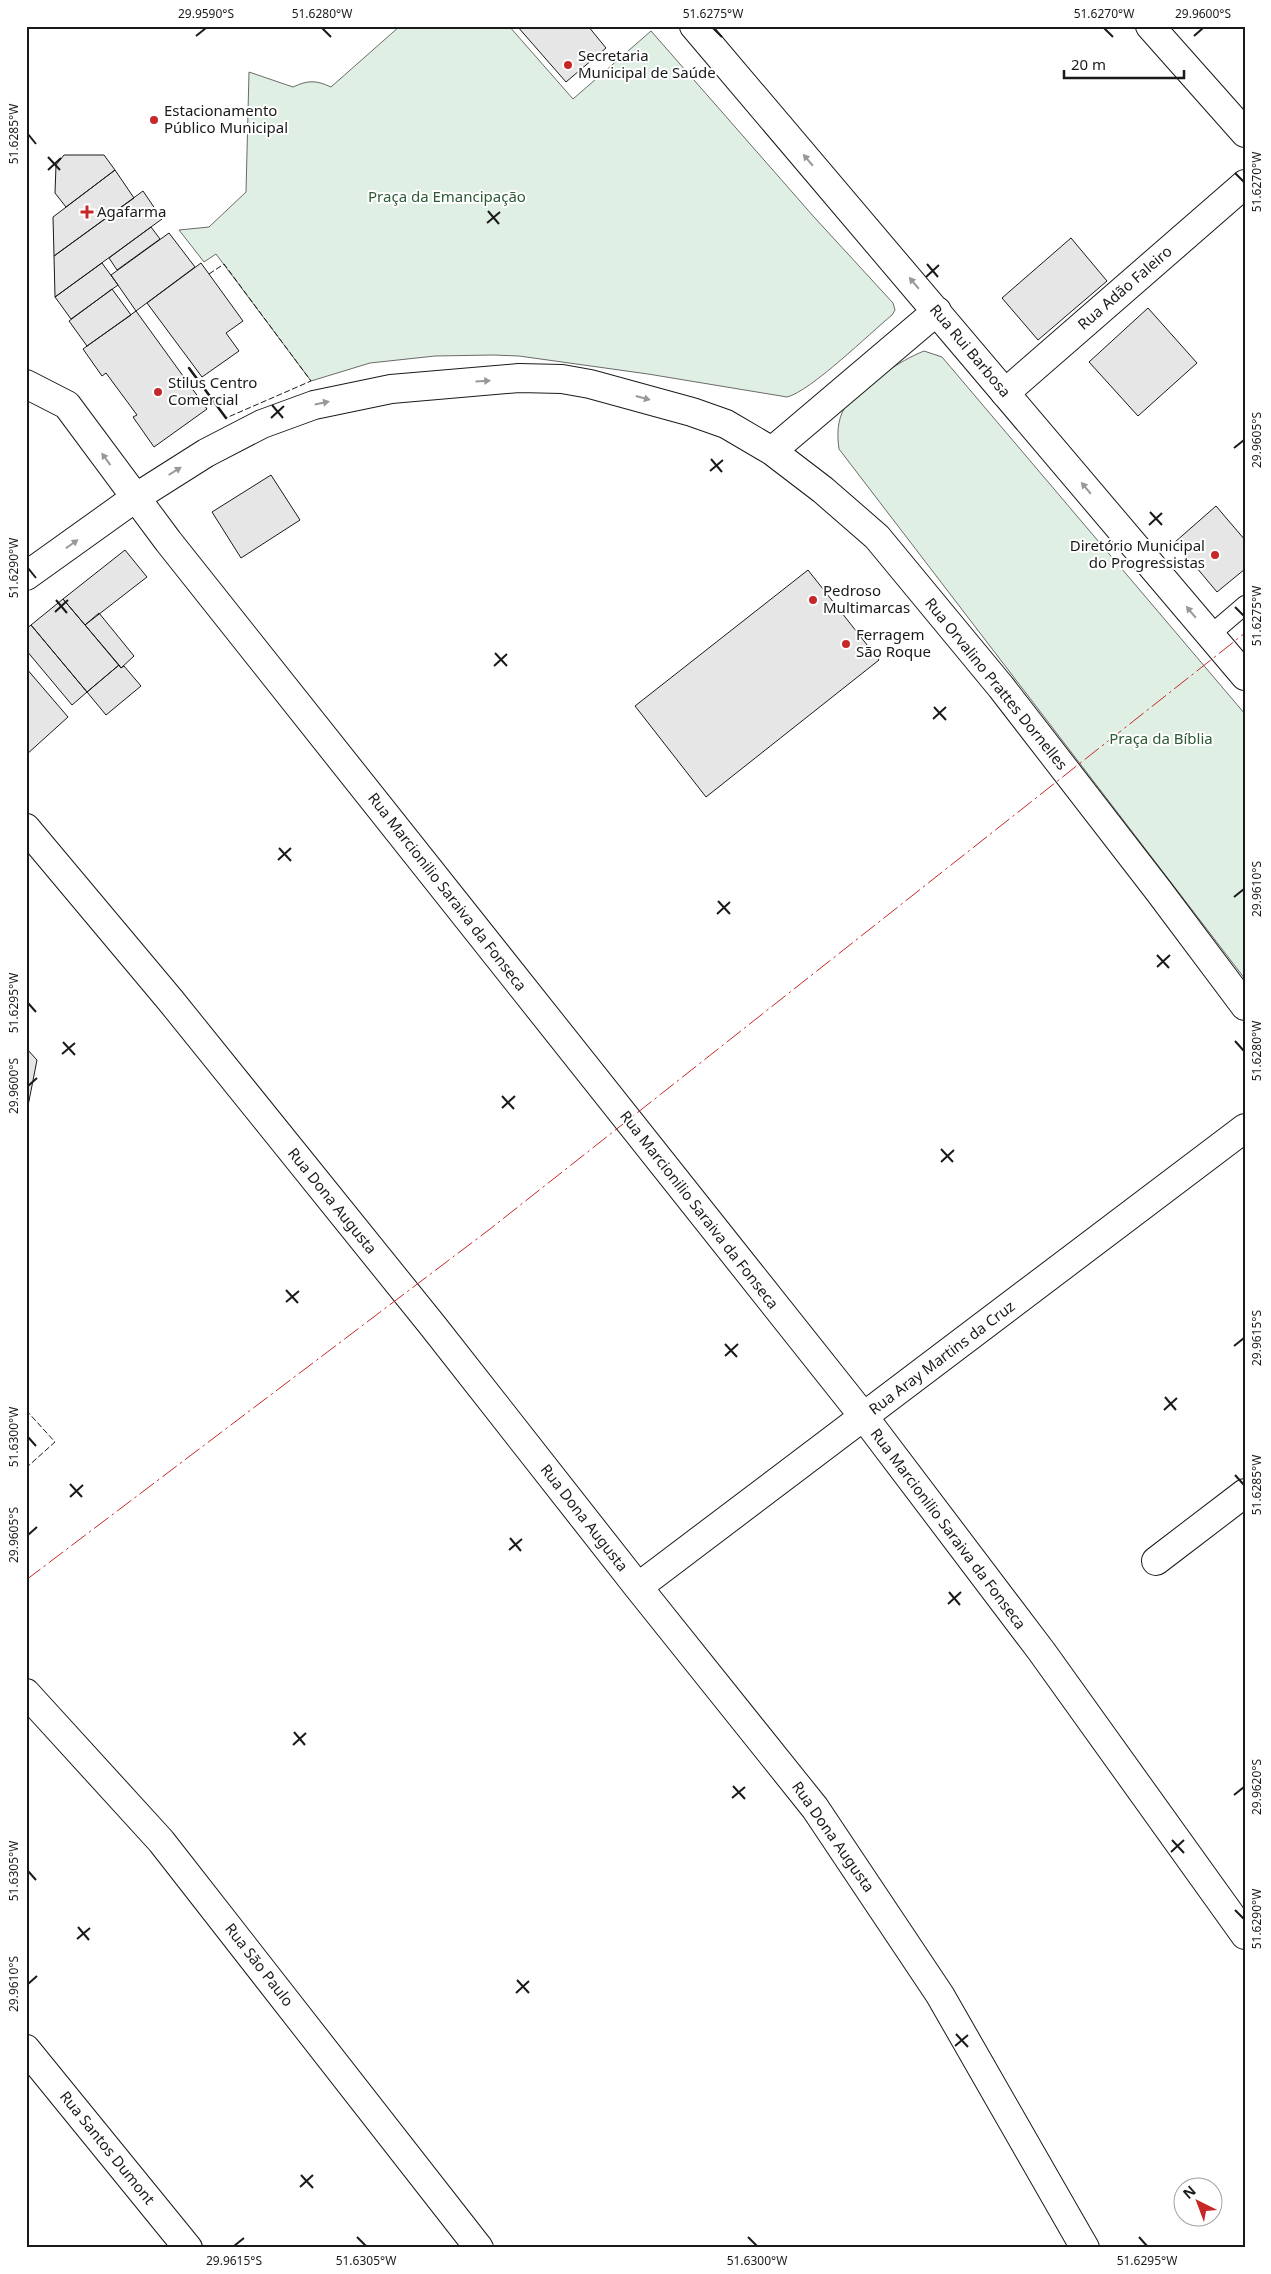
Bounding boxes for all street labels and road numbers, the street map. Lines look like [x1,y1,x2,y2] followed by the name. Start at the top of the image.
[1073,241,1176,334] street label: Rua Adão Faleiro
[926,300,1016,401] street label: Rua Rui Barbosa
[921,593,1073,774] street label: Rua Orvalino Prattes Dornelles
[364,788,532,995] street label: Rua Marcionilio Saraiva da Fonseca
[616,1106,784,1313] street label: Rua Marcionilio Saraiva da Fonseca
[284,1143,382,1258] street label: Rua Dona Augusta
[864,1296,1018,1419] street label: Rua Aray Martins da Cruz
[867,1424,1031,1633] street label: Rua Marcionilio Saraiva da Fonseca
[537,1460,633,1575] street label: Rua Dona Augusta
[788,1777,880,1896] street label: Rua Dona Augusta
[221,1919,299,2010] street label: Rua São Paulo
[56,2087,160,2209] street label: Rua Santos Dumont

